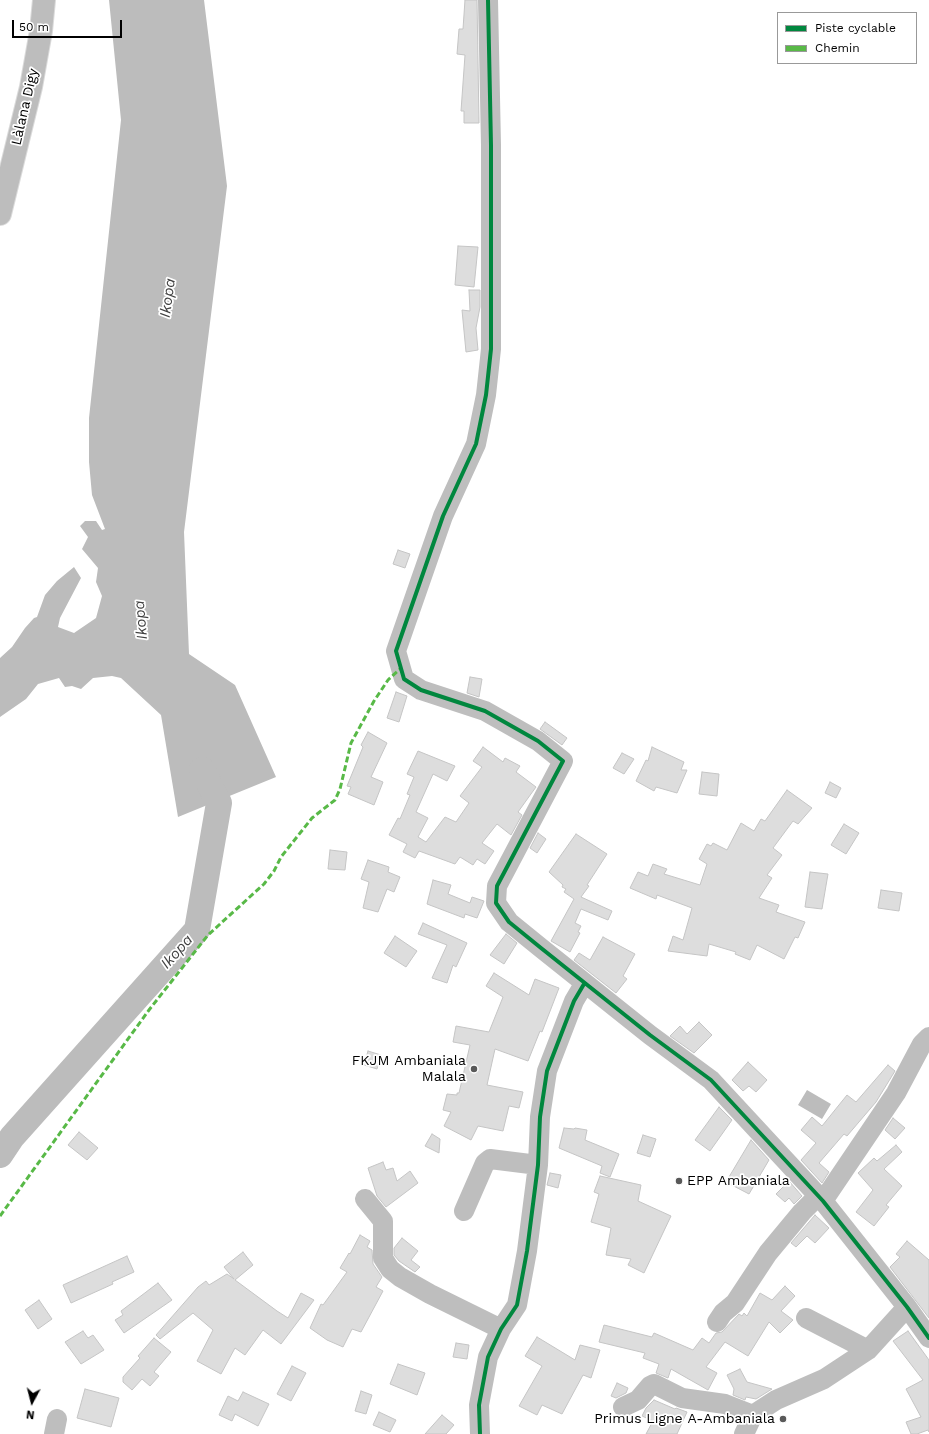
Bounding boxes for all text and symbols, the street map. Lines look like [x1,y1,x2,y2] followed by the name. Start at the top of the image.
[14,12,124,38] scale bar
[777,12,917,64] legend
[19,20,49,34] text: 50 m
[815,21,896,35] text: Piste cyclable
[815,41,860,55] text: Chemin
[8,67,42,147] street label: Làlana Digy
[156,277,180,319] water label: Ikopa
[130,600,152,640] water label: Ikopa
[157,931,197,973] water label: Ikopa
[352,1053,466,1086] place label: FKJM Ambaniala Malala
[469,1064,479,1074] marker: FKJM Ambaniala Malala
[687,1173,790,1189] place label: EPP Ambaniala
[674,1176,684,1186] marker: EPP Ambaniala
[12,1382,52,1422] north arrow
[26,1407,35,1421] text: N
[594,1411,775,1427] place label: Primus Ligne A-Ambaniala
[778,1414,788,1424] marker: Primus Ligne A-Ambaniala

